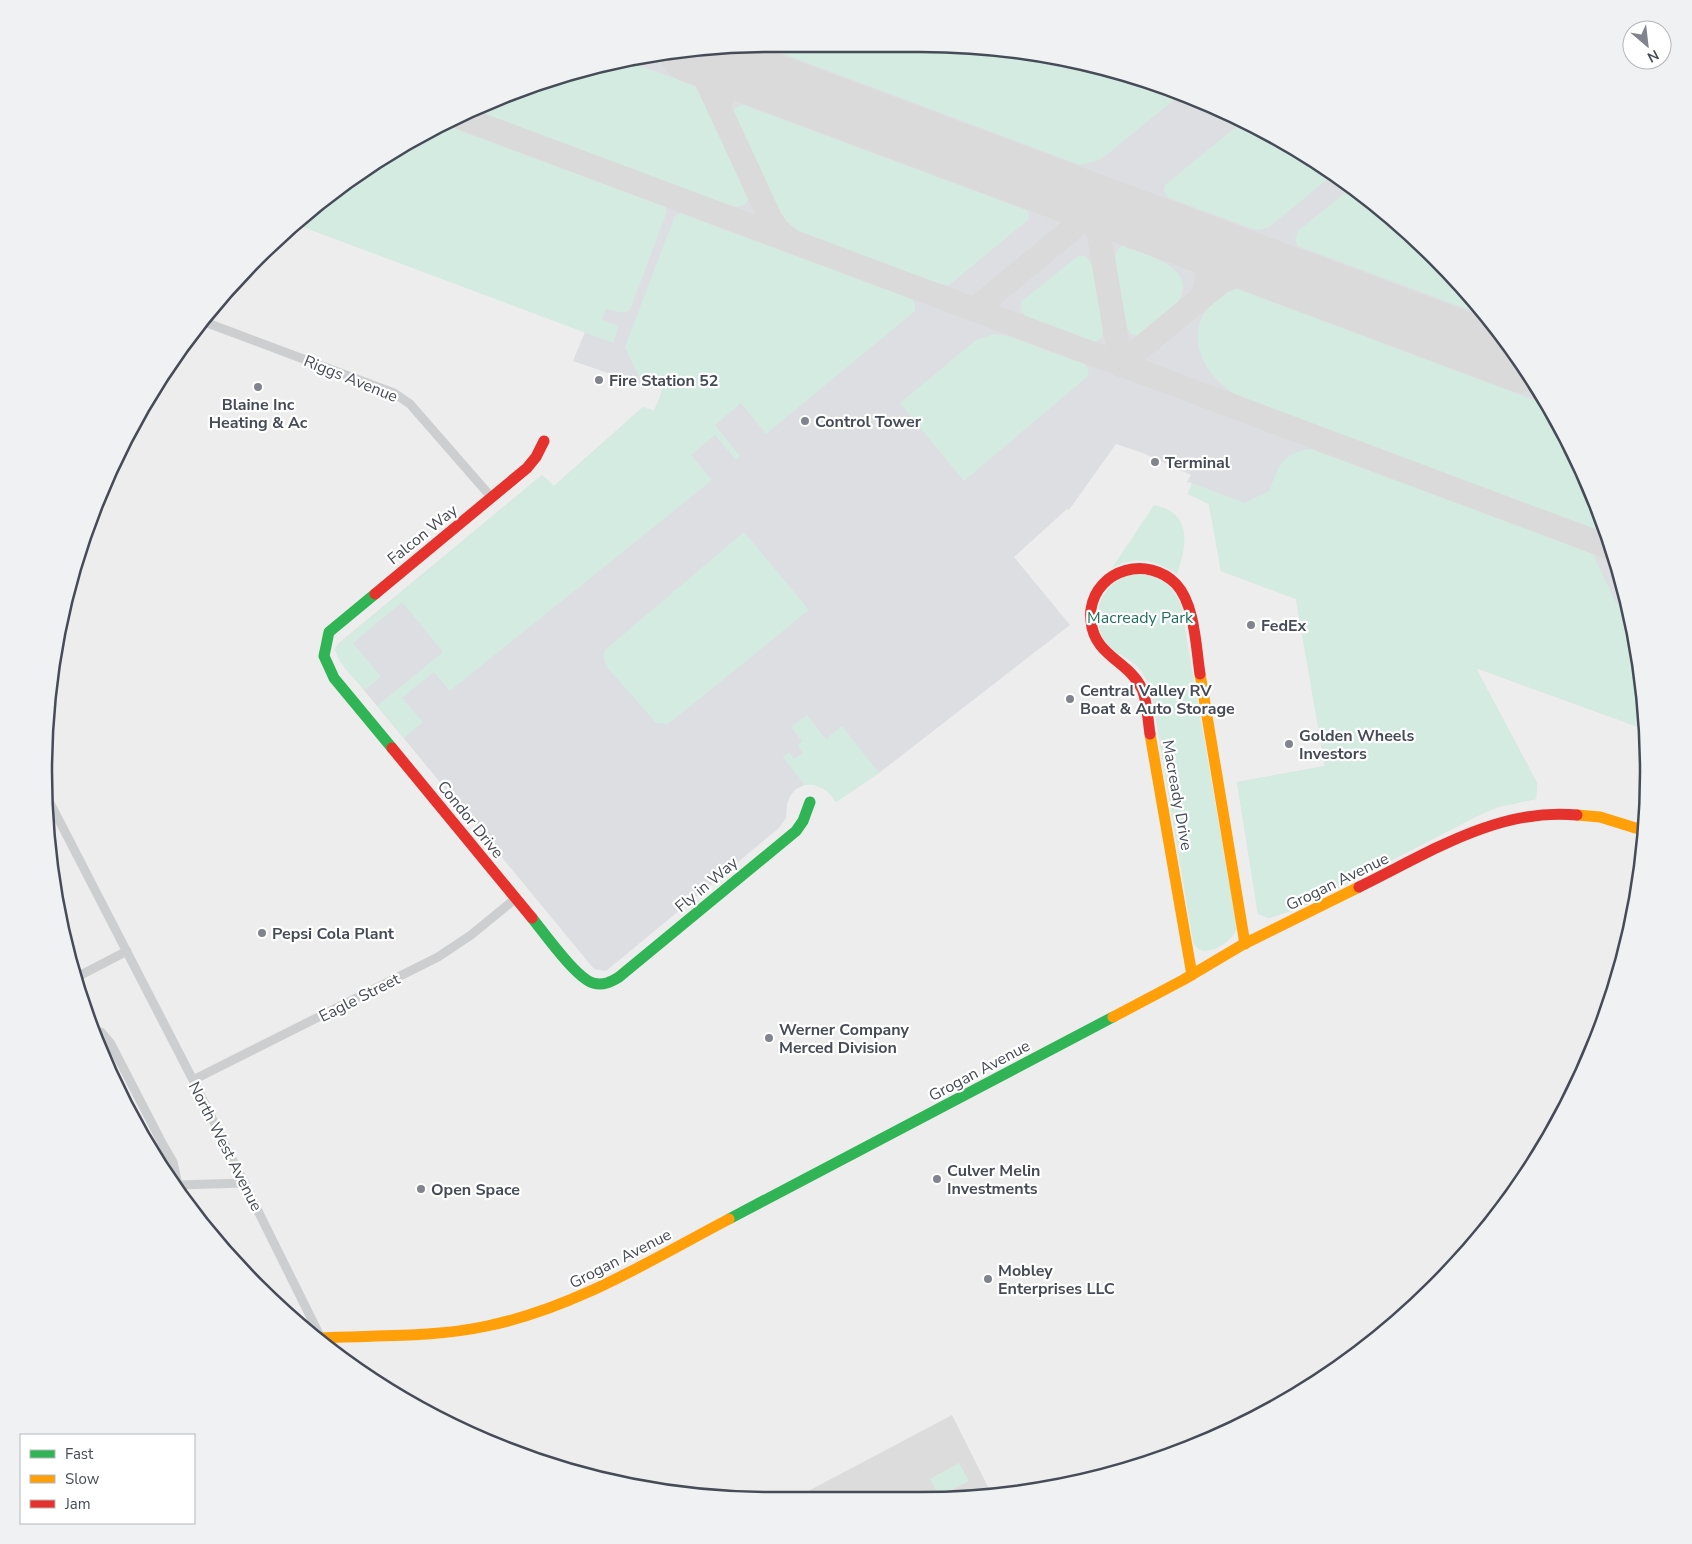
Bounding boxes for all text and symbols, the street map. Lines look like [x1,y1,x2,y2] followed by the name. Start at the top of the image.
[1622,20,1672,70] north arrow
[1644,45,1662,67] text: N
[300,350,401,408] street label: Riggs Avenue
[609,370,718,392] place label: Fire Station 52
[593,374,605,386] marker: Fire Station 52
[252,381,264,393] marker: Blaine Inc Heating & Ac
[209,394,308,434] place label: Blaine Inc Heating & Ac
[815,411,922,433] place label: Control Tower
[799,415,811,427] marker: Control Tower
[1165,452,1230,474] place label: Terminal
[1149,456,1161,468] marker: Terminal
[383,499,463,570] street label: Falcon Way
[1087,607,1194,629] park label: Macready Park
[1261,615,1307,637] place label: FedEx
[1245,619,1257,631] marker: FedEx
[1080,680,1235,720] place label: Central Valley RV Boat & Auto Storage
[1064,693,1076,705] marker: Central Valley RV Boat & Auto Storage
[1299,725,1415,765] place label: Golden Wheels Investors
[1156,738,1198,852] street label: Macready Drive
[1283,738,1295,750] marker: Golden Wheels Investors
[432,776,508,863] street label: Condor Drive
[1282,848,1392,916] street label: Grogan Avenue
[670,851,743,918] street label: Fly in Way
[272,923,395,945] place label: Pepsi Cola Plant
[256,927,268,939] marker: Pepsi Cola Plant
[315,968,404,1028] street label: Eagle Street
[779,1019,910,1059] place label: Werner Company Merced Division
[763,1032,775,1044] marker: Werner Company Merced Division
[925,1035,1034,1107] street label: Grogan Avenue
[183,1078,267,1215] street label: North West Avenue
[947,1160,1040,1200] place label: Culver Melin Investments
[931,1173,943,1185] marker: Culver Melin Investments
[431,1179,520,1201] place label: Open Space
[415,1183,427,1195] marker: Open Space
[566,1224,675,1294] street label: Grogan Avenue
[998,1260,1115,1300] place label: Mobley Enterprises LLC
[982,1273,994,1285] marker: Mobley Enterprises LLC
[20,1434,195,1524] legend
[65,1444,94,1464] text: Fast
[65,1469,100,1489] text: Slow
[64,1494,91,1514] text: Jam

